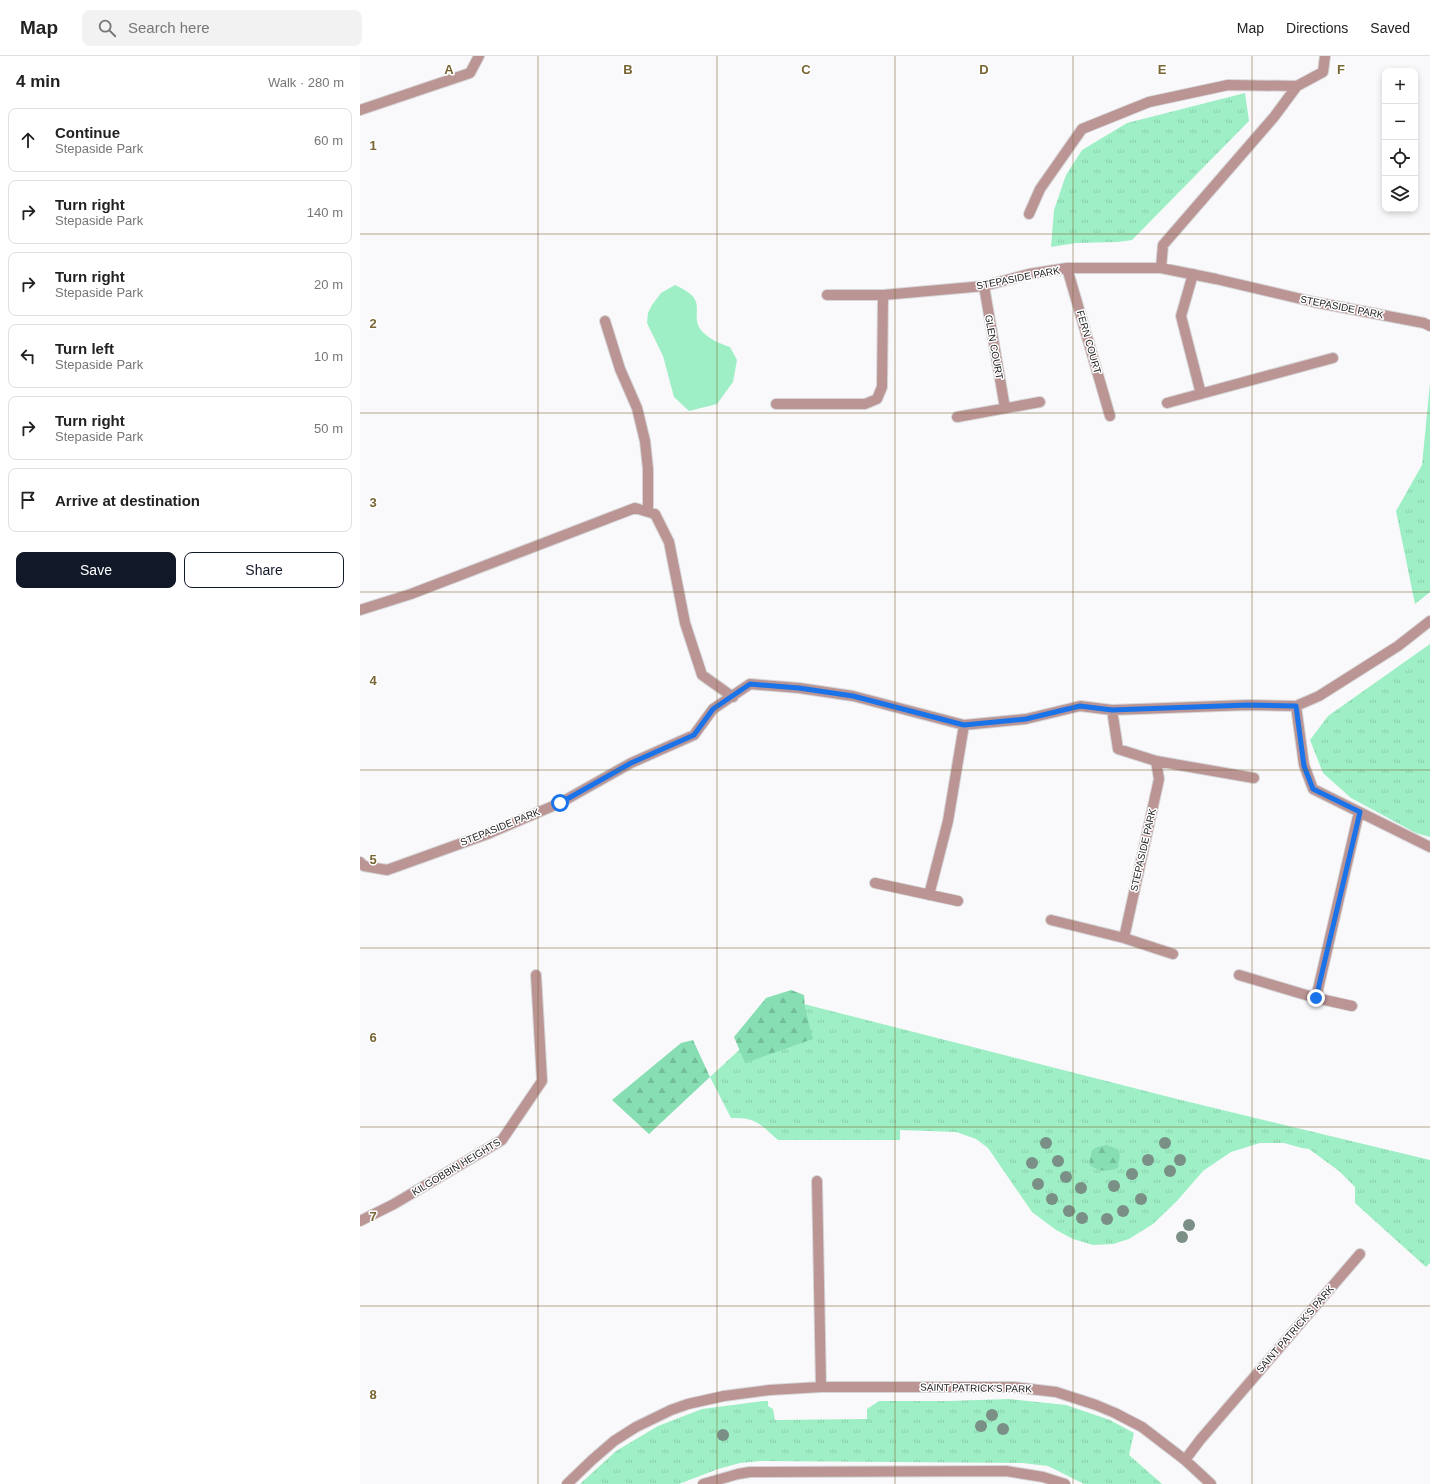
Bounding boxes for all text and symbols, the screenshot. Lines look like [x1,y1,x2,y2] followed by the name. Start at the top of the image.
[82,10,362,46] search box
[20,17,58,38] text: Map
[96,17,118,39] icon: search
[128,19,210,36] text: Search here
[1237,20,1264,36] text: Map
[1286,20,1348,36] text: Directions
[1370,20,1410,36] text: Saved
[444,62,454,77] text: A
[623,62,633,77] text: B
[801,62,811,77] text: C
[979,62,989,77] text: D
[1158,62,1167,77] text: E
[1337,62,1345,77] text: F
[1382,68,1418,212] map controls
[1382,68,1418,104] button: +
[16,72,60,91] text: 4 min
[268,75,344,90] text: Walk · 280 m
[1382,104,1418,140] button: −
[55,124,120,141] text: Continue
[17,129,39,151] icon: ahead
[314,133,343,148] text: 60 m
[369,138,377,153] text: 1
[1382,140,1418,176] button: locate
[55,141,143,156] text: Stepaside Park
[1382,176,1418,212] button: layers
[55,196,125,213] text: Turn right
[17,201,39,223] icon: right
[307,205,343,220] text: 140 m
[55,213,143,228] text: Stepaside Park
[975,264,1061,291] street label: STEPASIDE PARK
[55,268,125,285] text: Turn right
[17,273,39,295] icon: right
[314,277,343,292] text: 20 m
[55,285,143,300] text: Stepaside Park
[1299,294,1385,321] street label: STEPASIDE PARK
[1075,309,1103,375] street label: FERN COURT
[983,314,1005,380] street label: GLEN COURT
[369,316,377,331] text: 2
[55,340,114,357] text: Turn left
[17,345,39,367] icon: left
[314,349,343,364] text: 10 m
[55,357,143,372] text: Stepaside Park
[55,412,125,429] text: Turn right
[17,417,39,439] icon: right
[314,421,343,436] text: 50 m
[55,429,143,444] text: Stepaside Park
[17,489,39,511] icon: arrive
[55,492,200,509] text: Arrive at destination
[369,495,377,510] text: 3
[16,552,176,588] button: Save
[184,552,344,588] button: Share
[369,673,377,688] text: 4
[551,794,569,812] route start
[459,806,542,848] street label: STEPASIDE PARK
[1128,807,1158,892] street label: STEPASIDE PARK
[369,852,377,867] text: 5
[1307,989,1325,1007] route end
[369,1030,377,1045] text: 6
[410,1136,502,1198] street label: KILGOBBIN HEIGHTS
[369,1209,377,1224] text: 7
[1254,1283,1336,1375] street label: SAINT PATRICK'S PARK
[920,1382,1032,1394] street label: SAINT PATRICK'S PARK
[369,1387,377,1402] text: 8

